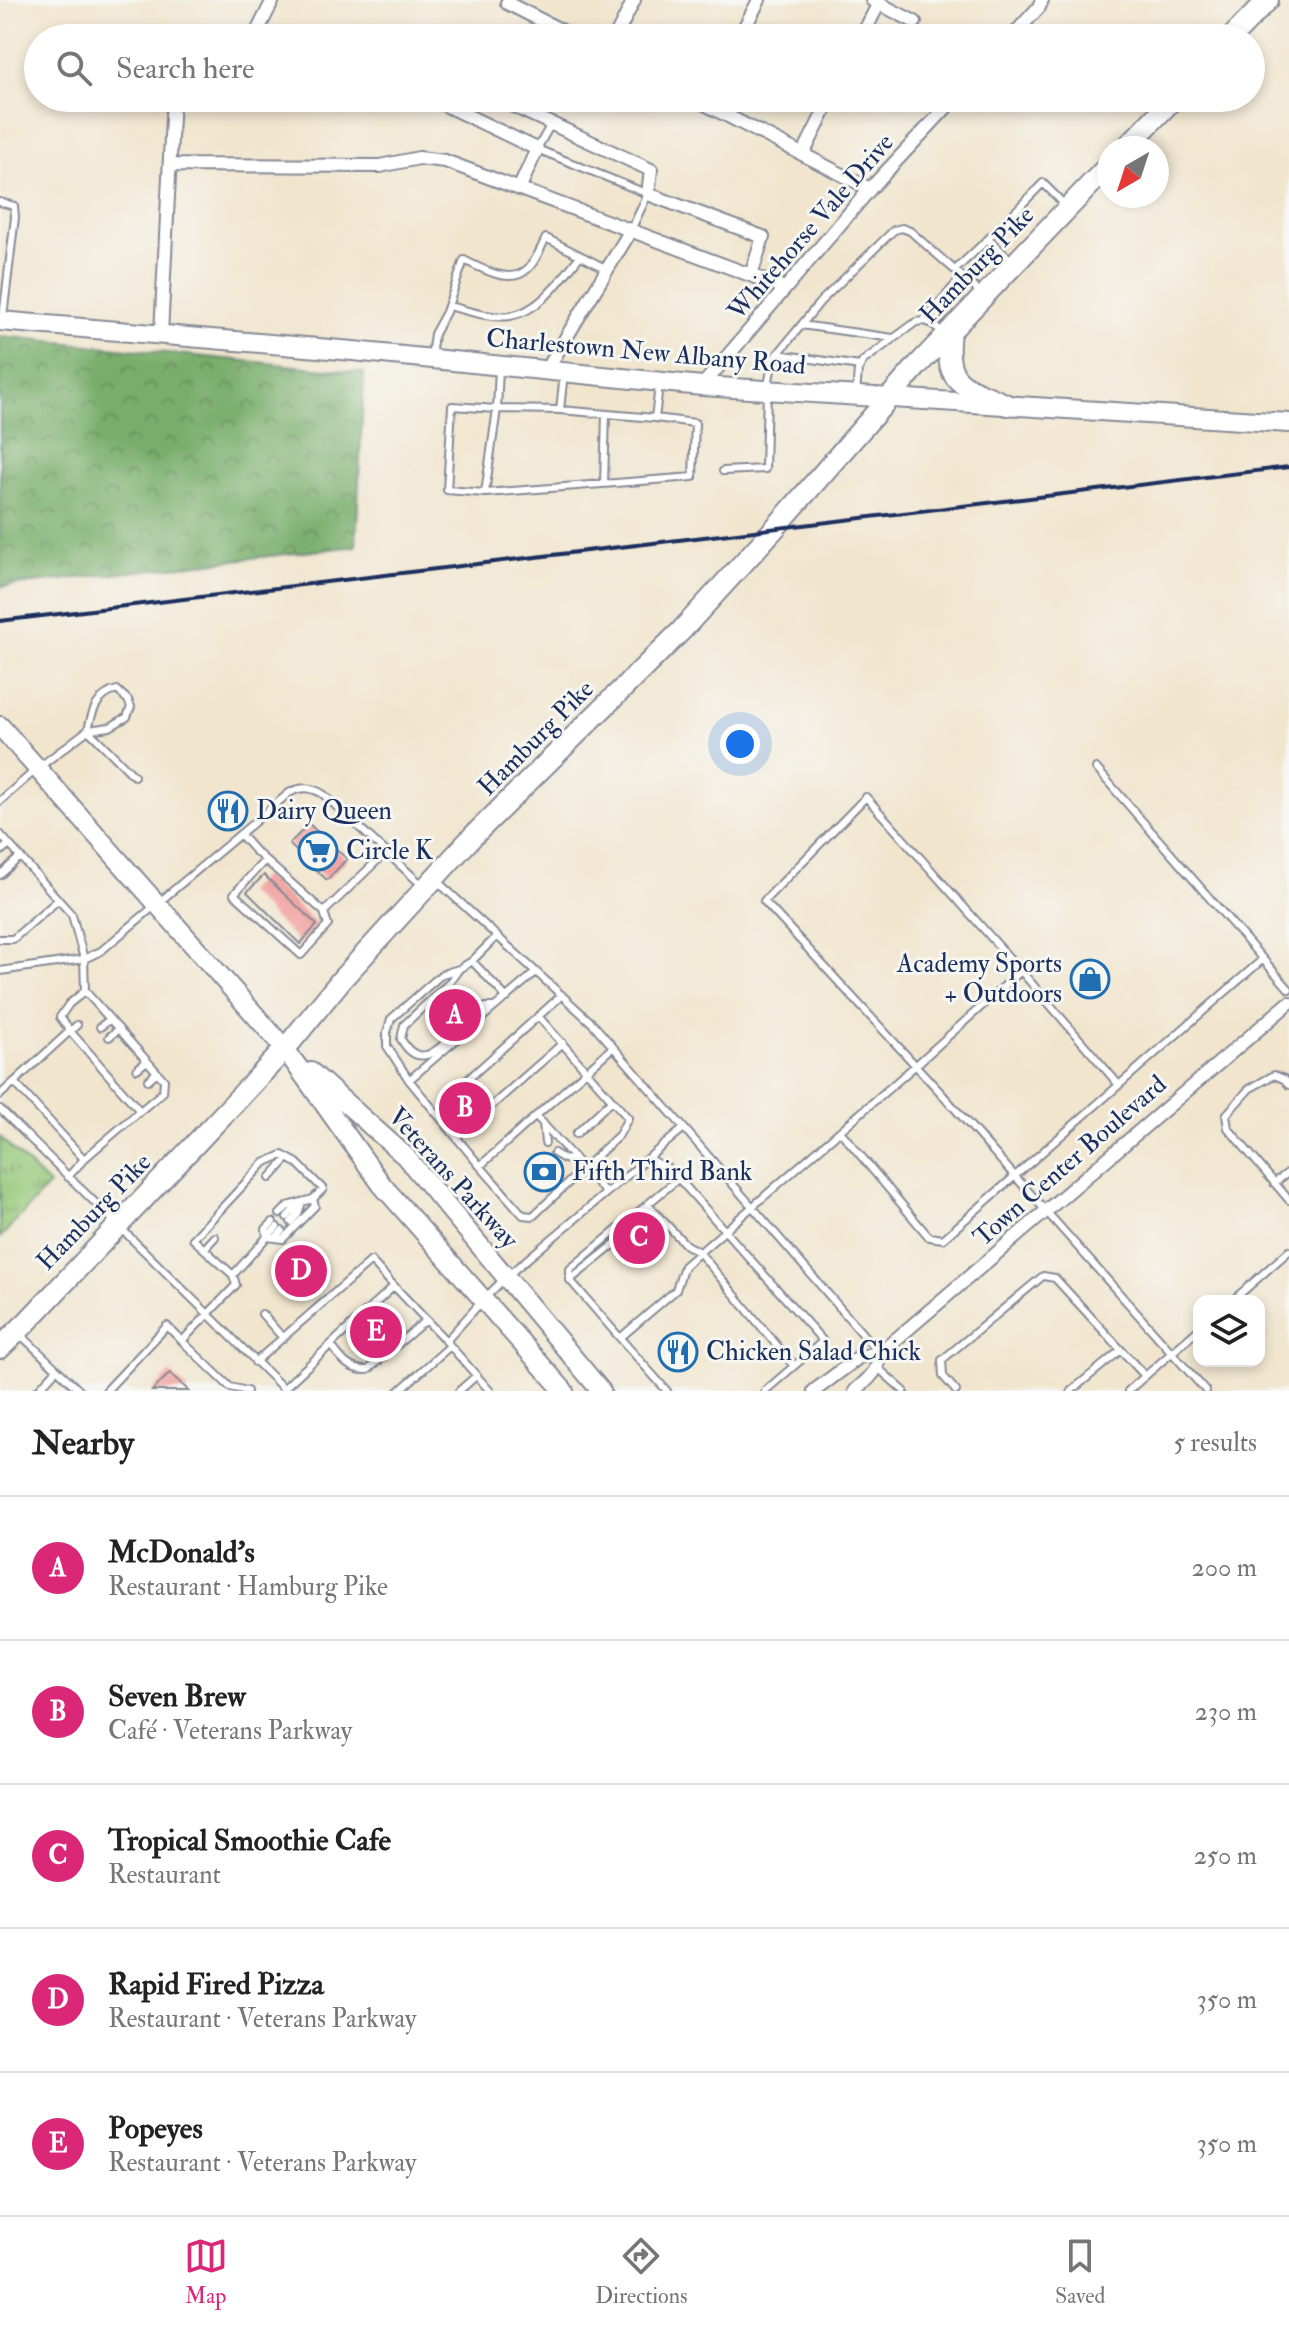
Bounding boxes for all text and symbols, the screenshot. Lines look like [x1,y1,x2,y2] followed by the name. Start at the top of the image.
[24,24,1265,112] search box
[52,46,96,90] icon: search
[116,50,255,87] text: Search here
[721,127,901,328] street label: Whitehorse Vale Drive
[1097,136,1169,208] north arrow
[913,200,1041,330] street label: Hamburg Pike
[485,322,807,382] street label: Charlestown New Albany Road
[471,673,601,803] street label: Hamburg Pike
[720,724,760,764] your location
[207,790,249,832] restaurant icon: Dairy Queen
[256,795,392,827] place label: Dairy Queen
[297,830,339,872] supermarket icon: Circle K
[346,835,434,867] place label: Circle K
[896,948,1062,1010] place label: Academy Sports + Outdoors
[1069,958,1111,1000] shop icon: Academy Sports + Outdoors
[429,985,481,1045] pin: A
[967,1068,1173,1254] street label: Town Center Boulevard
[439,1078,491,1138] pin: B
[381,1101,525,1256] street label: Veterans Parkway
[30,1147,158,1277] street label: Hamburg Pike
[523,1151,565,1193] bank icon: Fifth Third Bank
[572,1156,753,1188] place label: Fifth Third Bank
[613,1208,665,1268] pin: C
[275,1241,327,1301] pin: D
[1193,1295,1265,1367] map controls
[1193,1295,1265,1367] button: layers
[350,1302,402,1362] pin: E
[657,1331,699,1373] restaurant icon: Chicken Salad Chick
[706,1336,921,1368] place label: Chicken Salad Chick
[32,1422,134,1465] text: Nearby
[1173,1427,1257,1459] text: 5 results
[108,1534,255,1571] text: McDonald's
[50,1552,66,1584] text: A
[1192,1552,1257,1584] text: 200 m
[108,1571,388,1603] text: Restaurant · Hamburg Pike
[108,1678,246,1715] text: Seven Brew
[49,1696,67,1728] text: B
[1195,1696,1257,1728] text: 230 m
[108,1715,352,1747] text: Café · Veterans Parkway
[108,1822,391,1859] text: Tropical Smoothie Cafe
[48,1840,68,1872] text: C
[1194,1840,1257,1872] text: 250 m
[108,1859,221,1891] text: Restaurant
[108,1966,324,2003] text: Rapid Fired Pizza
[47,1984,69,2016] text: D
[1197,1984,1257,2016] text: 350 m
[108,2003,416,2035] text: Restaurant · Veterans Parkway
[108,2110,203,2147] text: Popeyes
[49,2128,67,2160] text: E
[1197,2128,1257,2160] text: 350 m
[108,2147,416,2179] text: Restaurant · Veterans Parkway
[184,2234,228,2310] tab: Map
[595,2234,688,2310] tab: Directions
[1055,2234,1105,2310] tab: Saved

